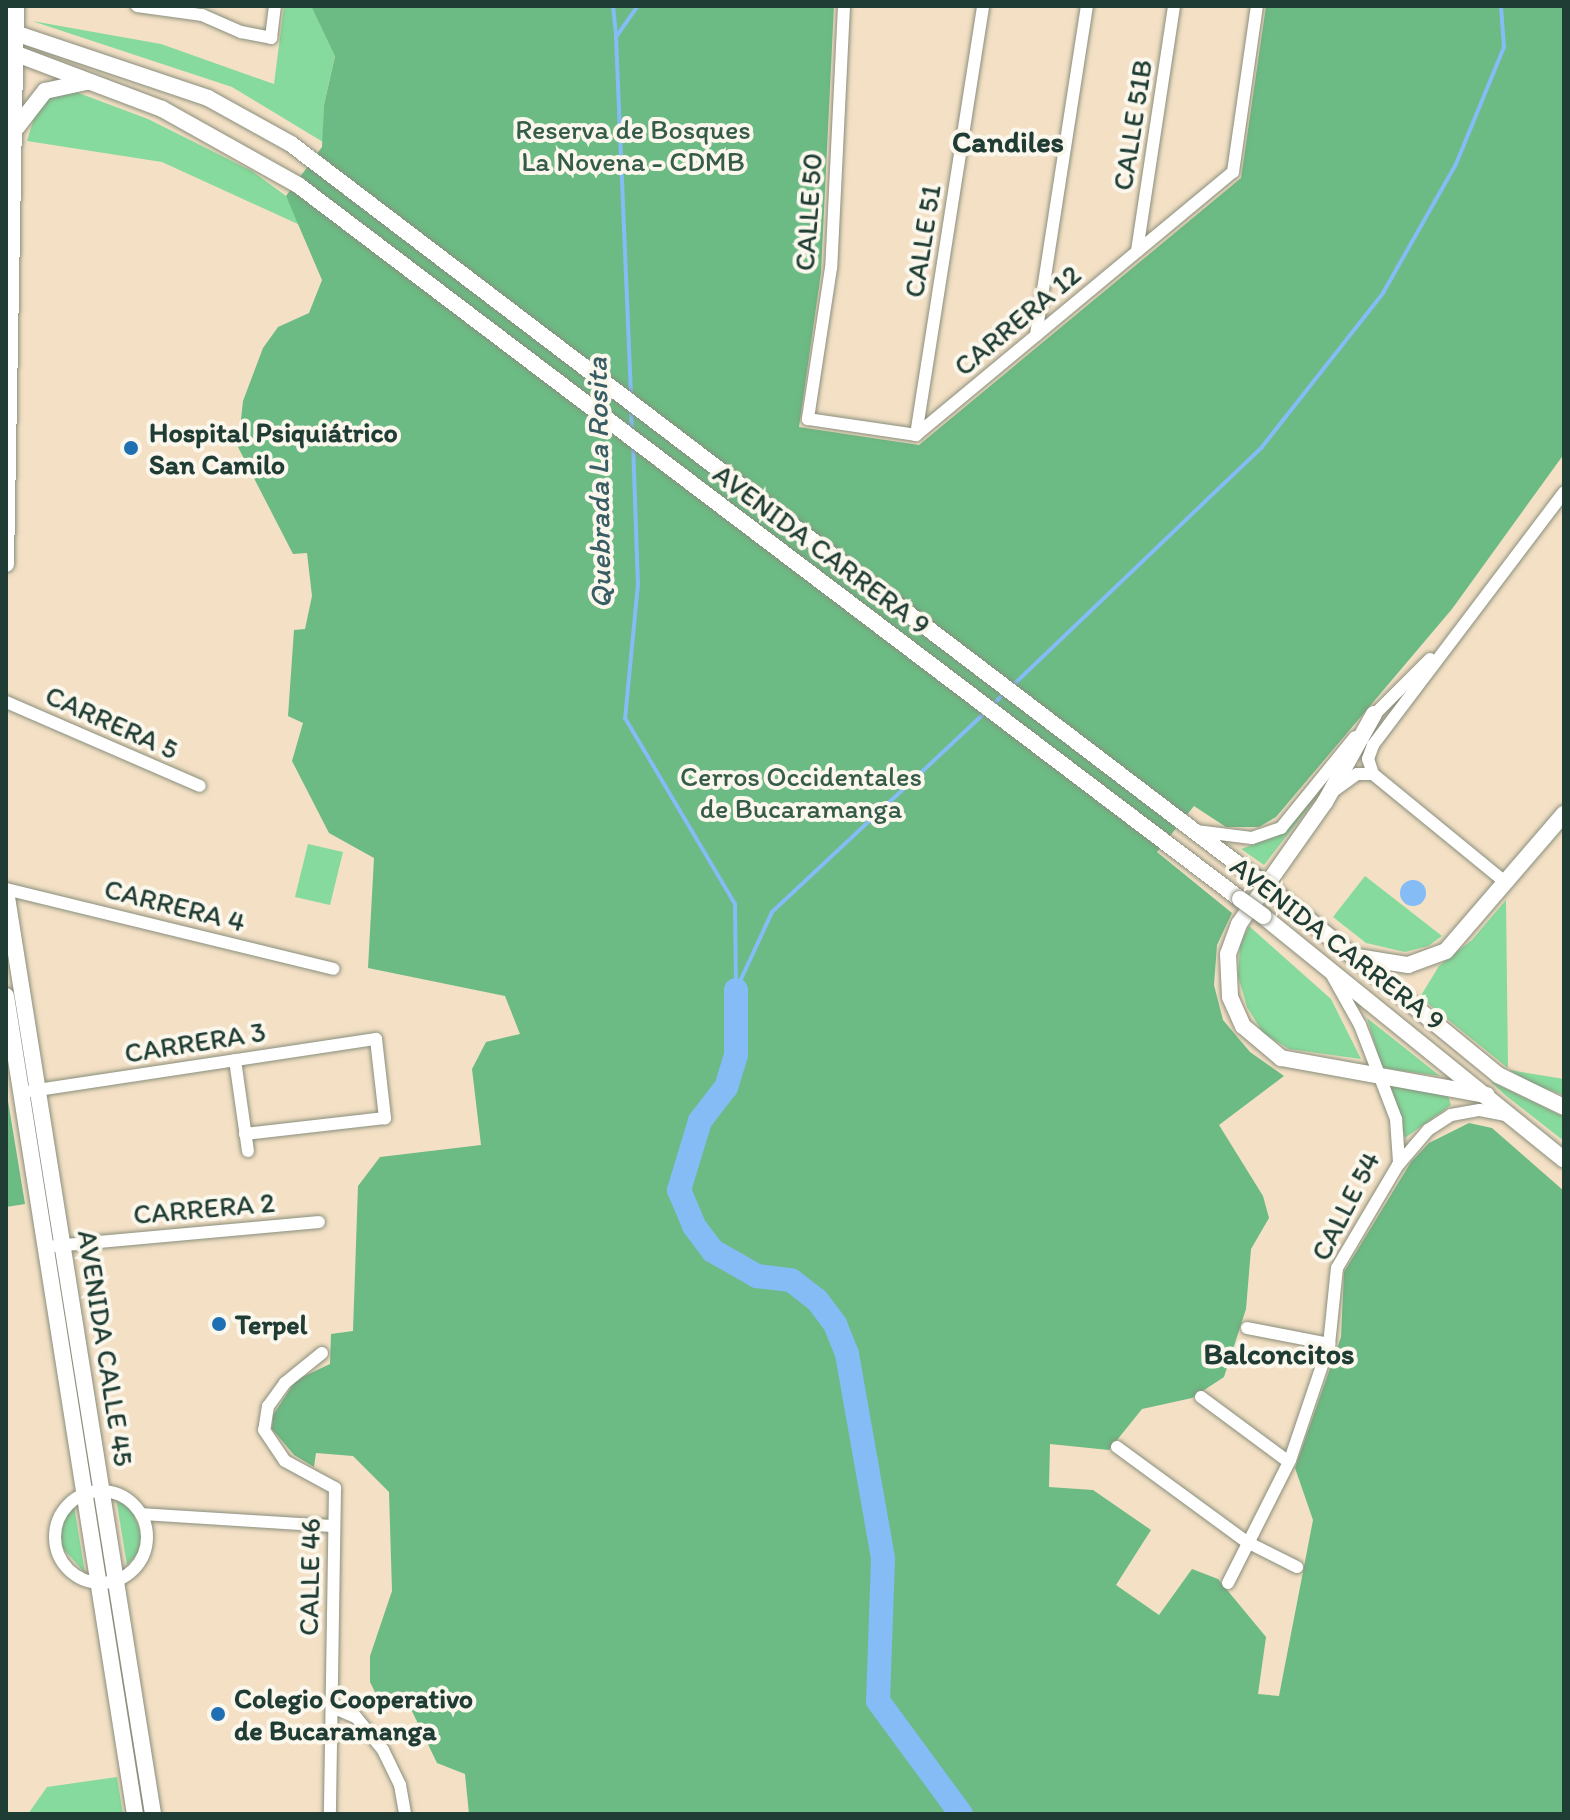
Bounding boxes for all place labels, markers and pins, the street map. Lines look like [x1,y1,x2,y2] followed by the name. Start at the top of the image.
[149,415,398,481] place label: Hospital Psiquiátrico San Camilo
[120,437,142,459] marker: Hospital Psiquiátrico San Camilo
[235,1307,307,1341] place label: Terpel
[210,1315,228,1333] marker: Terpel
[234,1681,474,1747] place label: Colegio Cooperativo de Bucaramanga
[209,1705,227,1723] marker: Colegio Cooperativo de Bucaramanga

